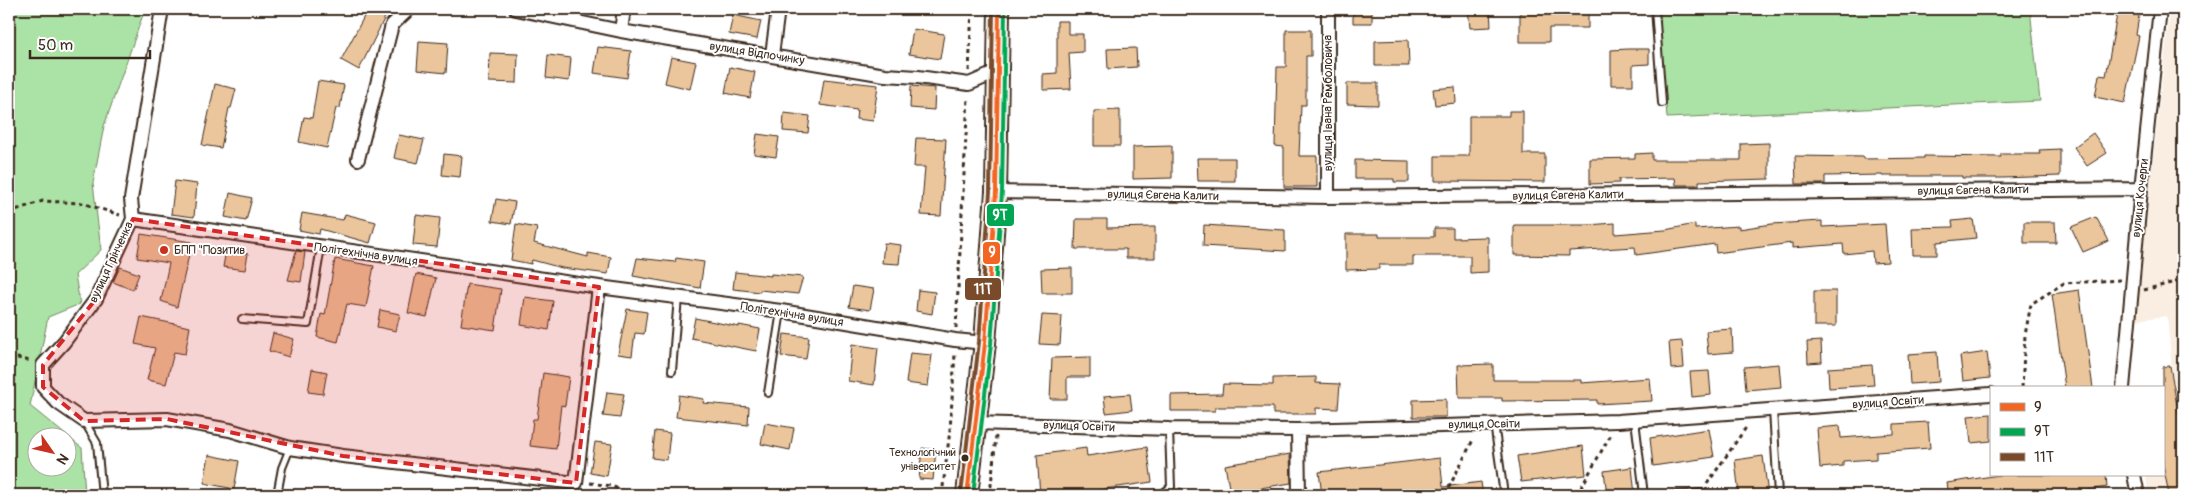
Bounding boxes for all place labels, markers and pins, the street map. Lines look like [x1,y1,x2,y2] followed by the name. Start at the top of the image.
[174,243,245,258] place label: БПП "Позитив
[158,244,170,256] marker: БПП "Позитив
[889,446,956,473] place label: Технологічний університет
[960,453,970,463] marker: Технологічний університет

